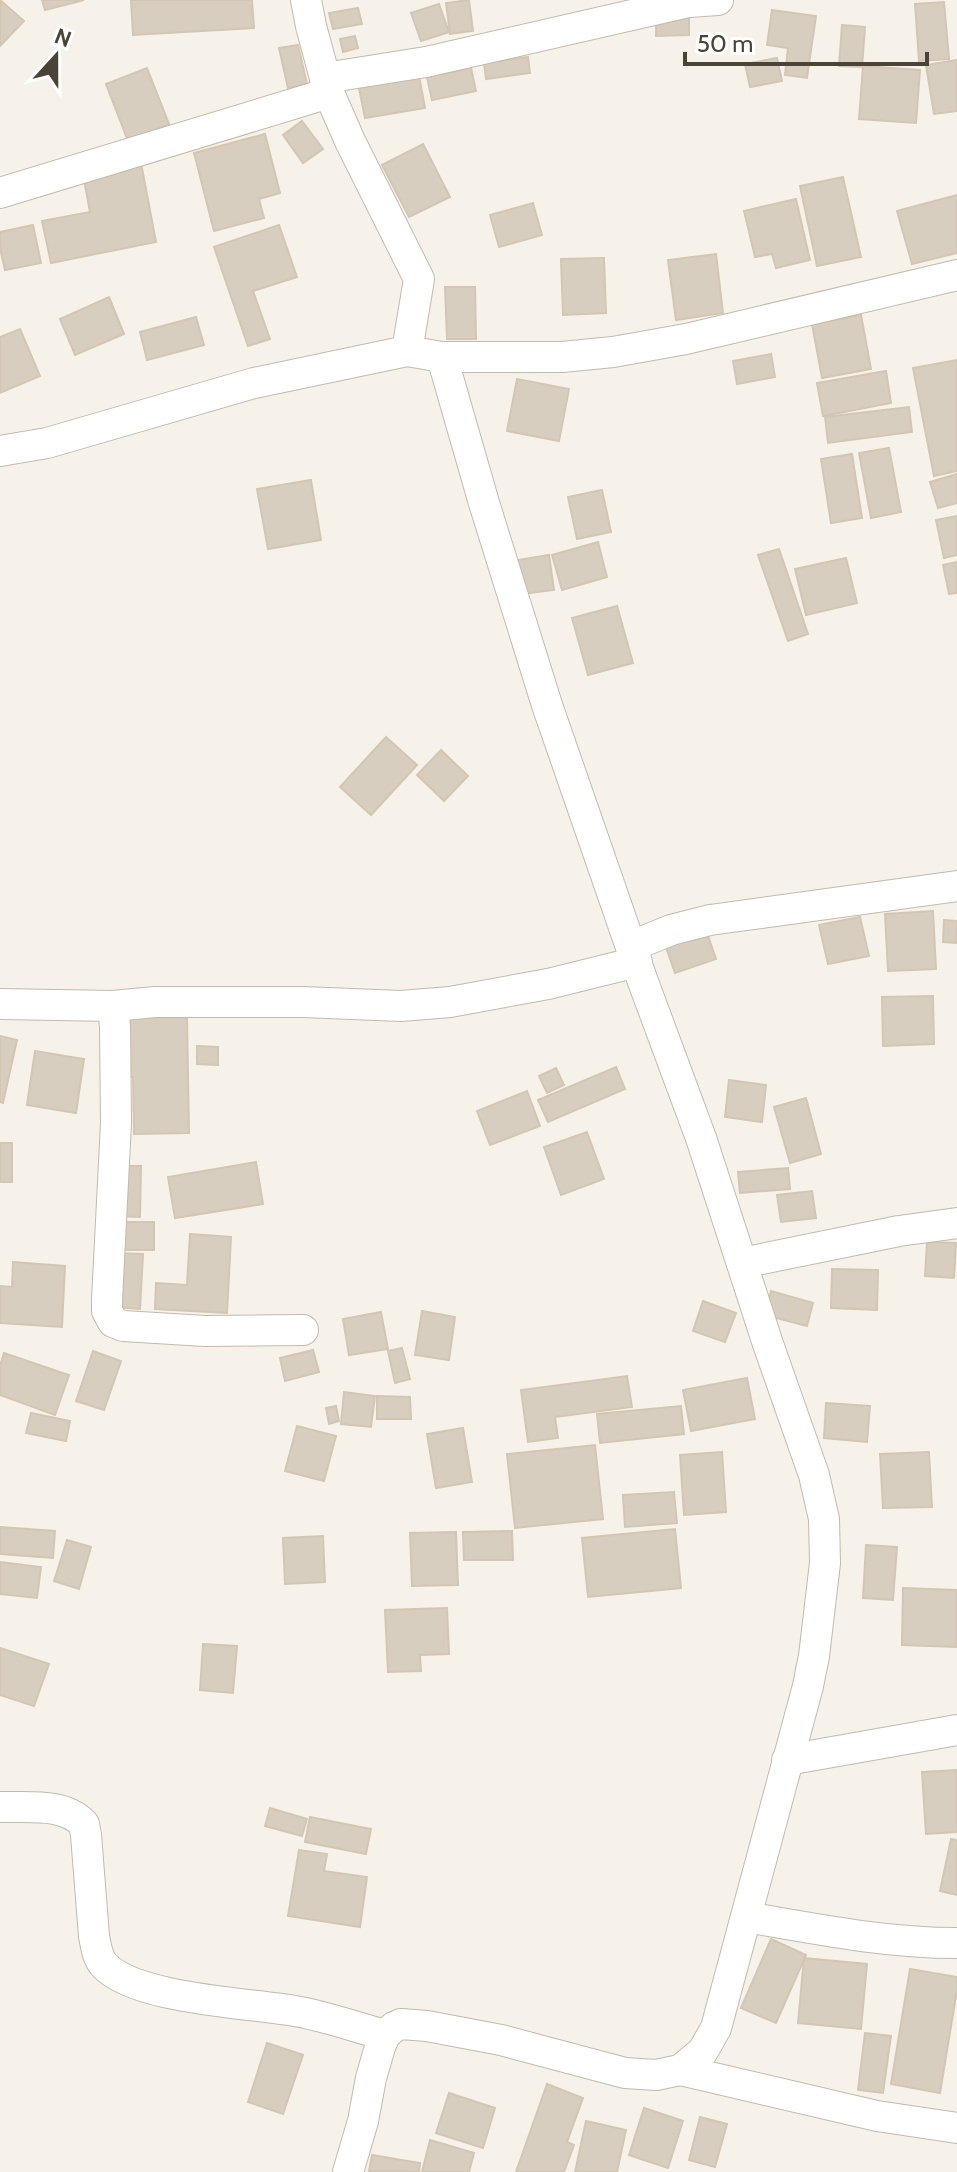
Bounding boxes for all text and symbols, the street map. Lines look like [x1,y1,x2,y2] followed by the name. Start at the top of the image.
[16,16,96,96] north arrow
[685,16,927,66] scale bar
[51,22,75,53] text: N
[697,29,753,58] text: 50 m

